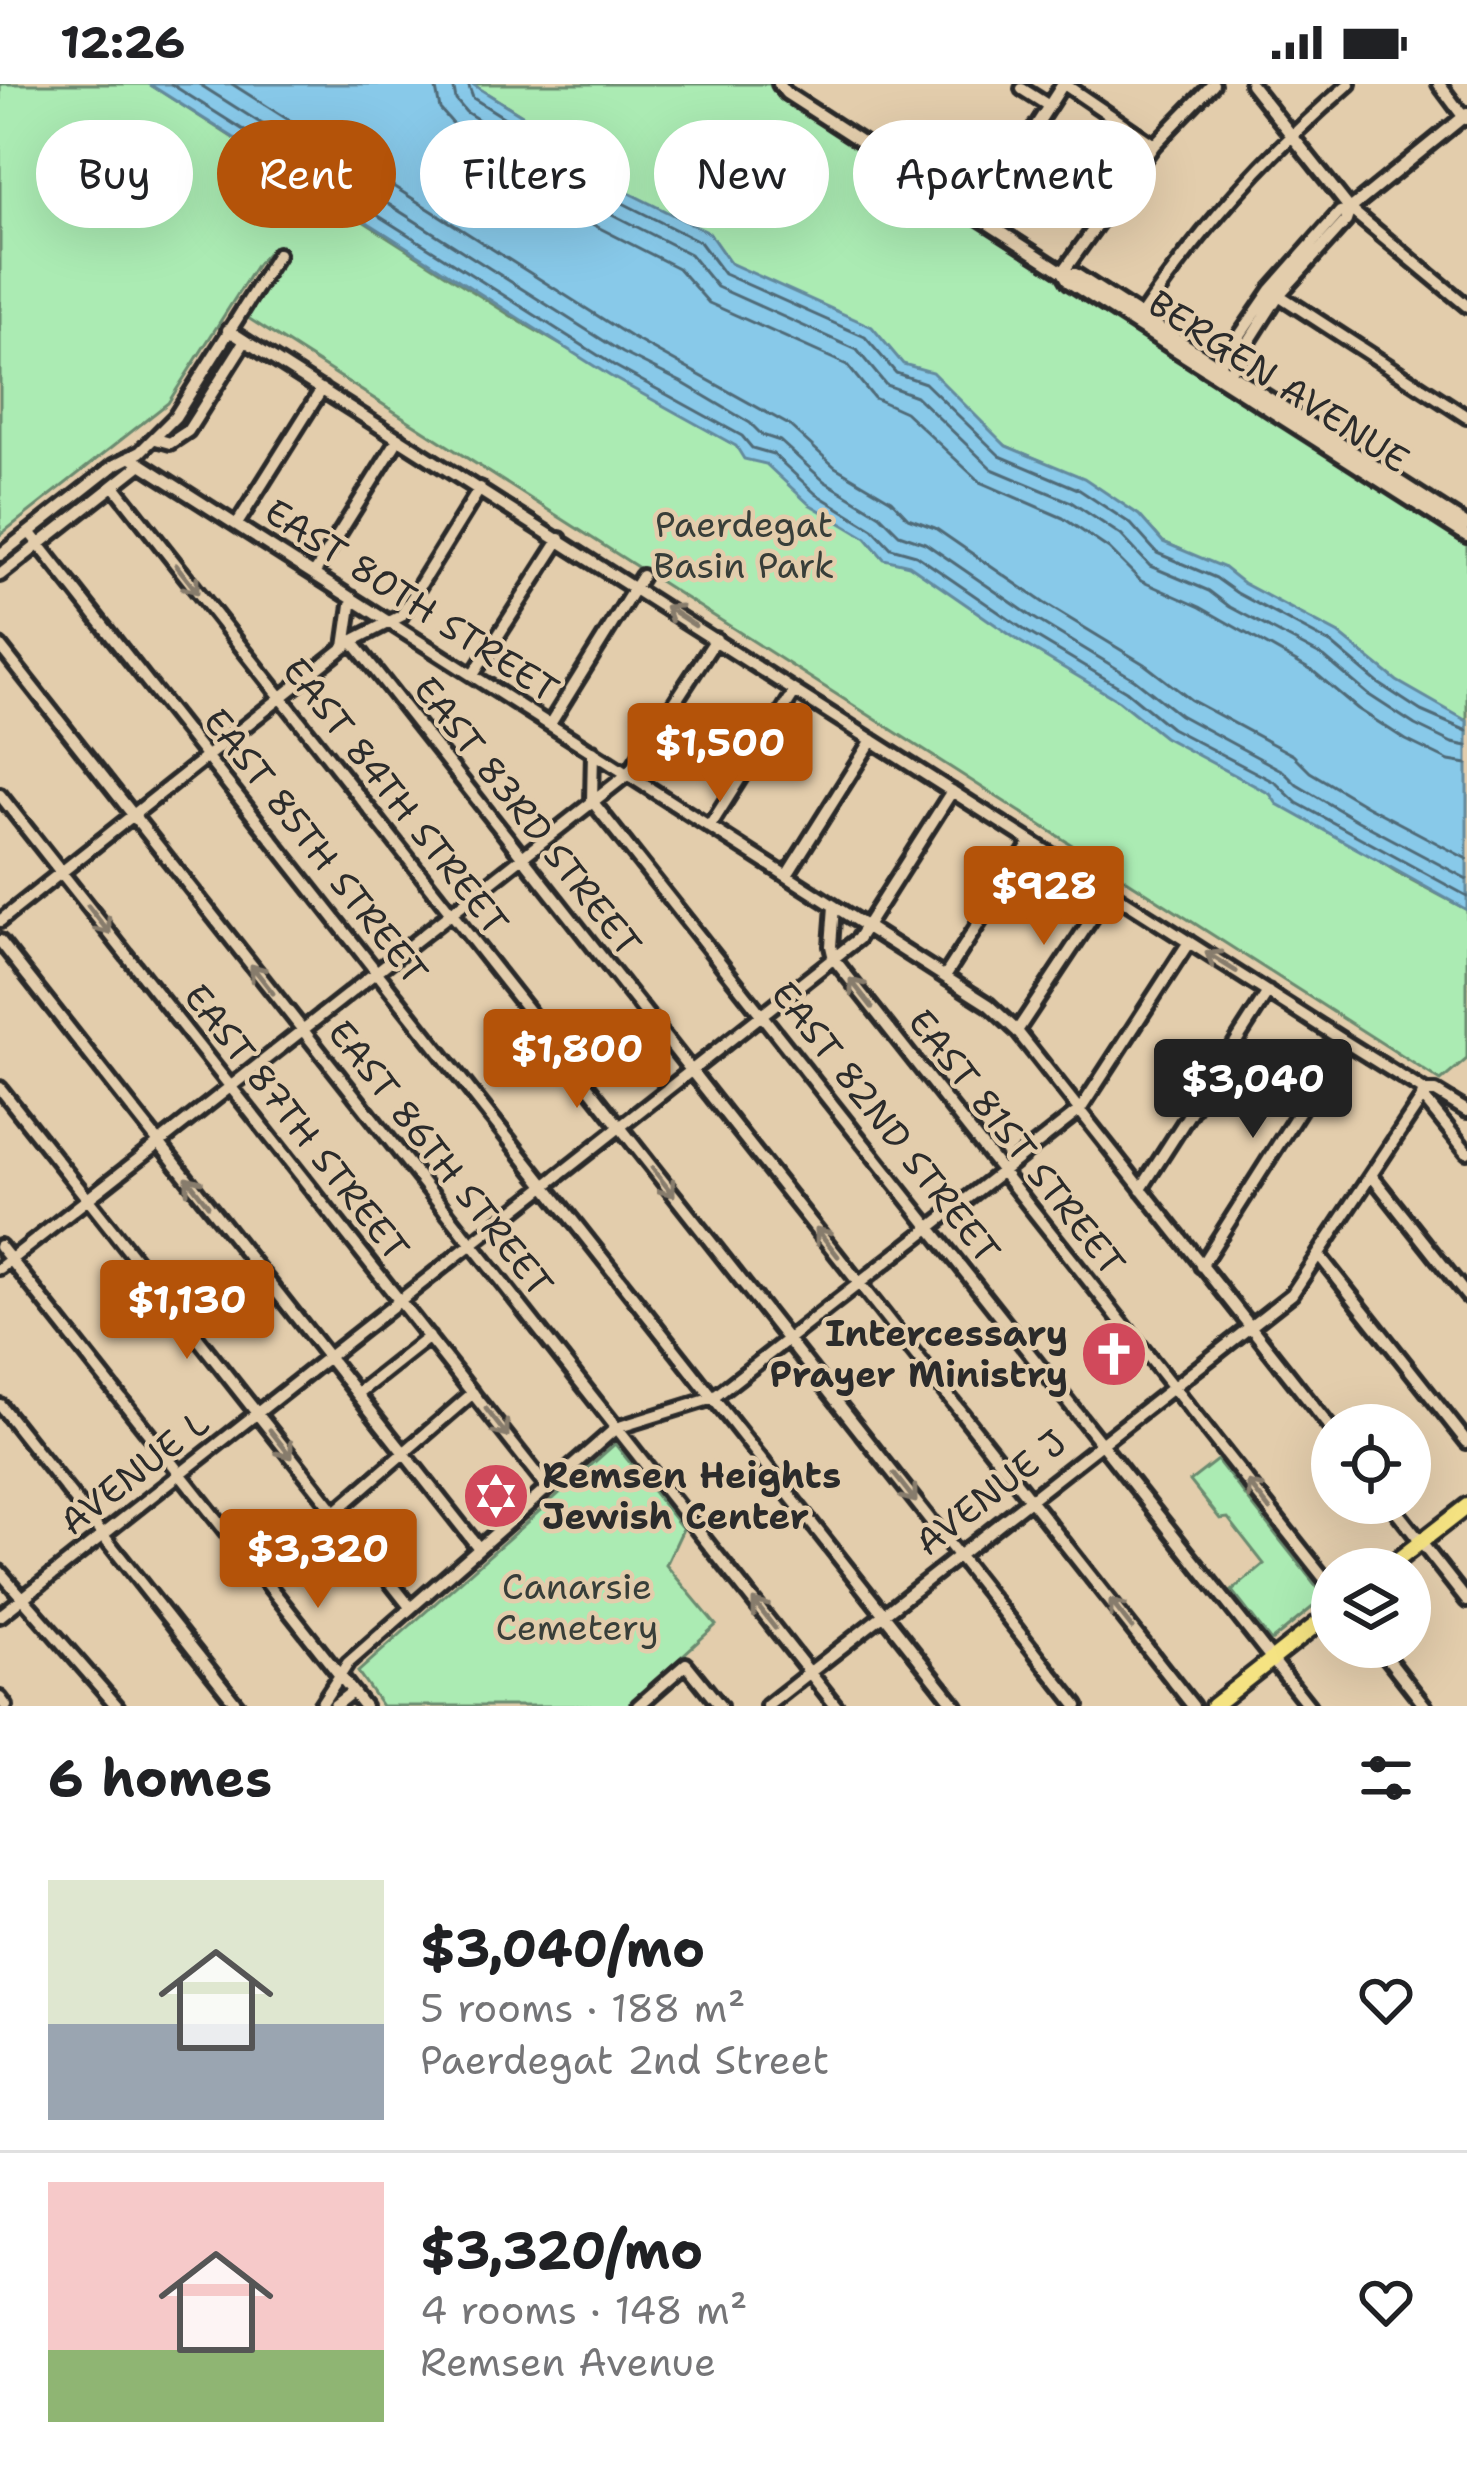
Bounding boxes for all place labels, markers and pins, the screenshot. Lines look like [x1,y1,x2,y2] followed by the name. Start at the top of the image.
[622,703,818,805] pin: $1,500
[973,846,1115,948] pin: $928
[479,1009,675,1111] pin: $1,800
[1155,1039,1351,1141] pin: $3,040
[89,1260,285,1362] pin: $1,130
[770,1309,1068,1399] place label: Intercessary Prayer Ministry
[1079,1319,1149,1389] church icon: Intercessary Prayer Ministry
[542,1451,841,1541] place label: Remsen Heights Jewish Center
[461,1461,531,1531] synagogue icon: Remsen Heights Jewish Center
[220,1509,416,1611] pin: $3,320

